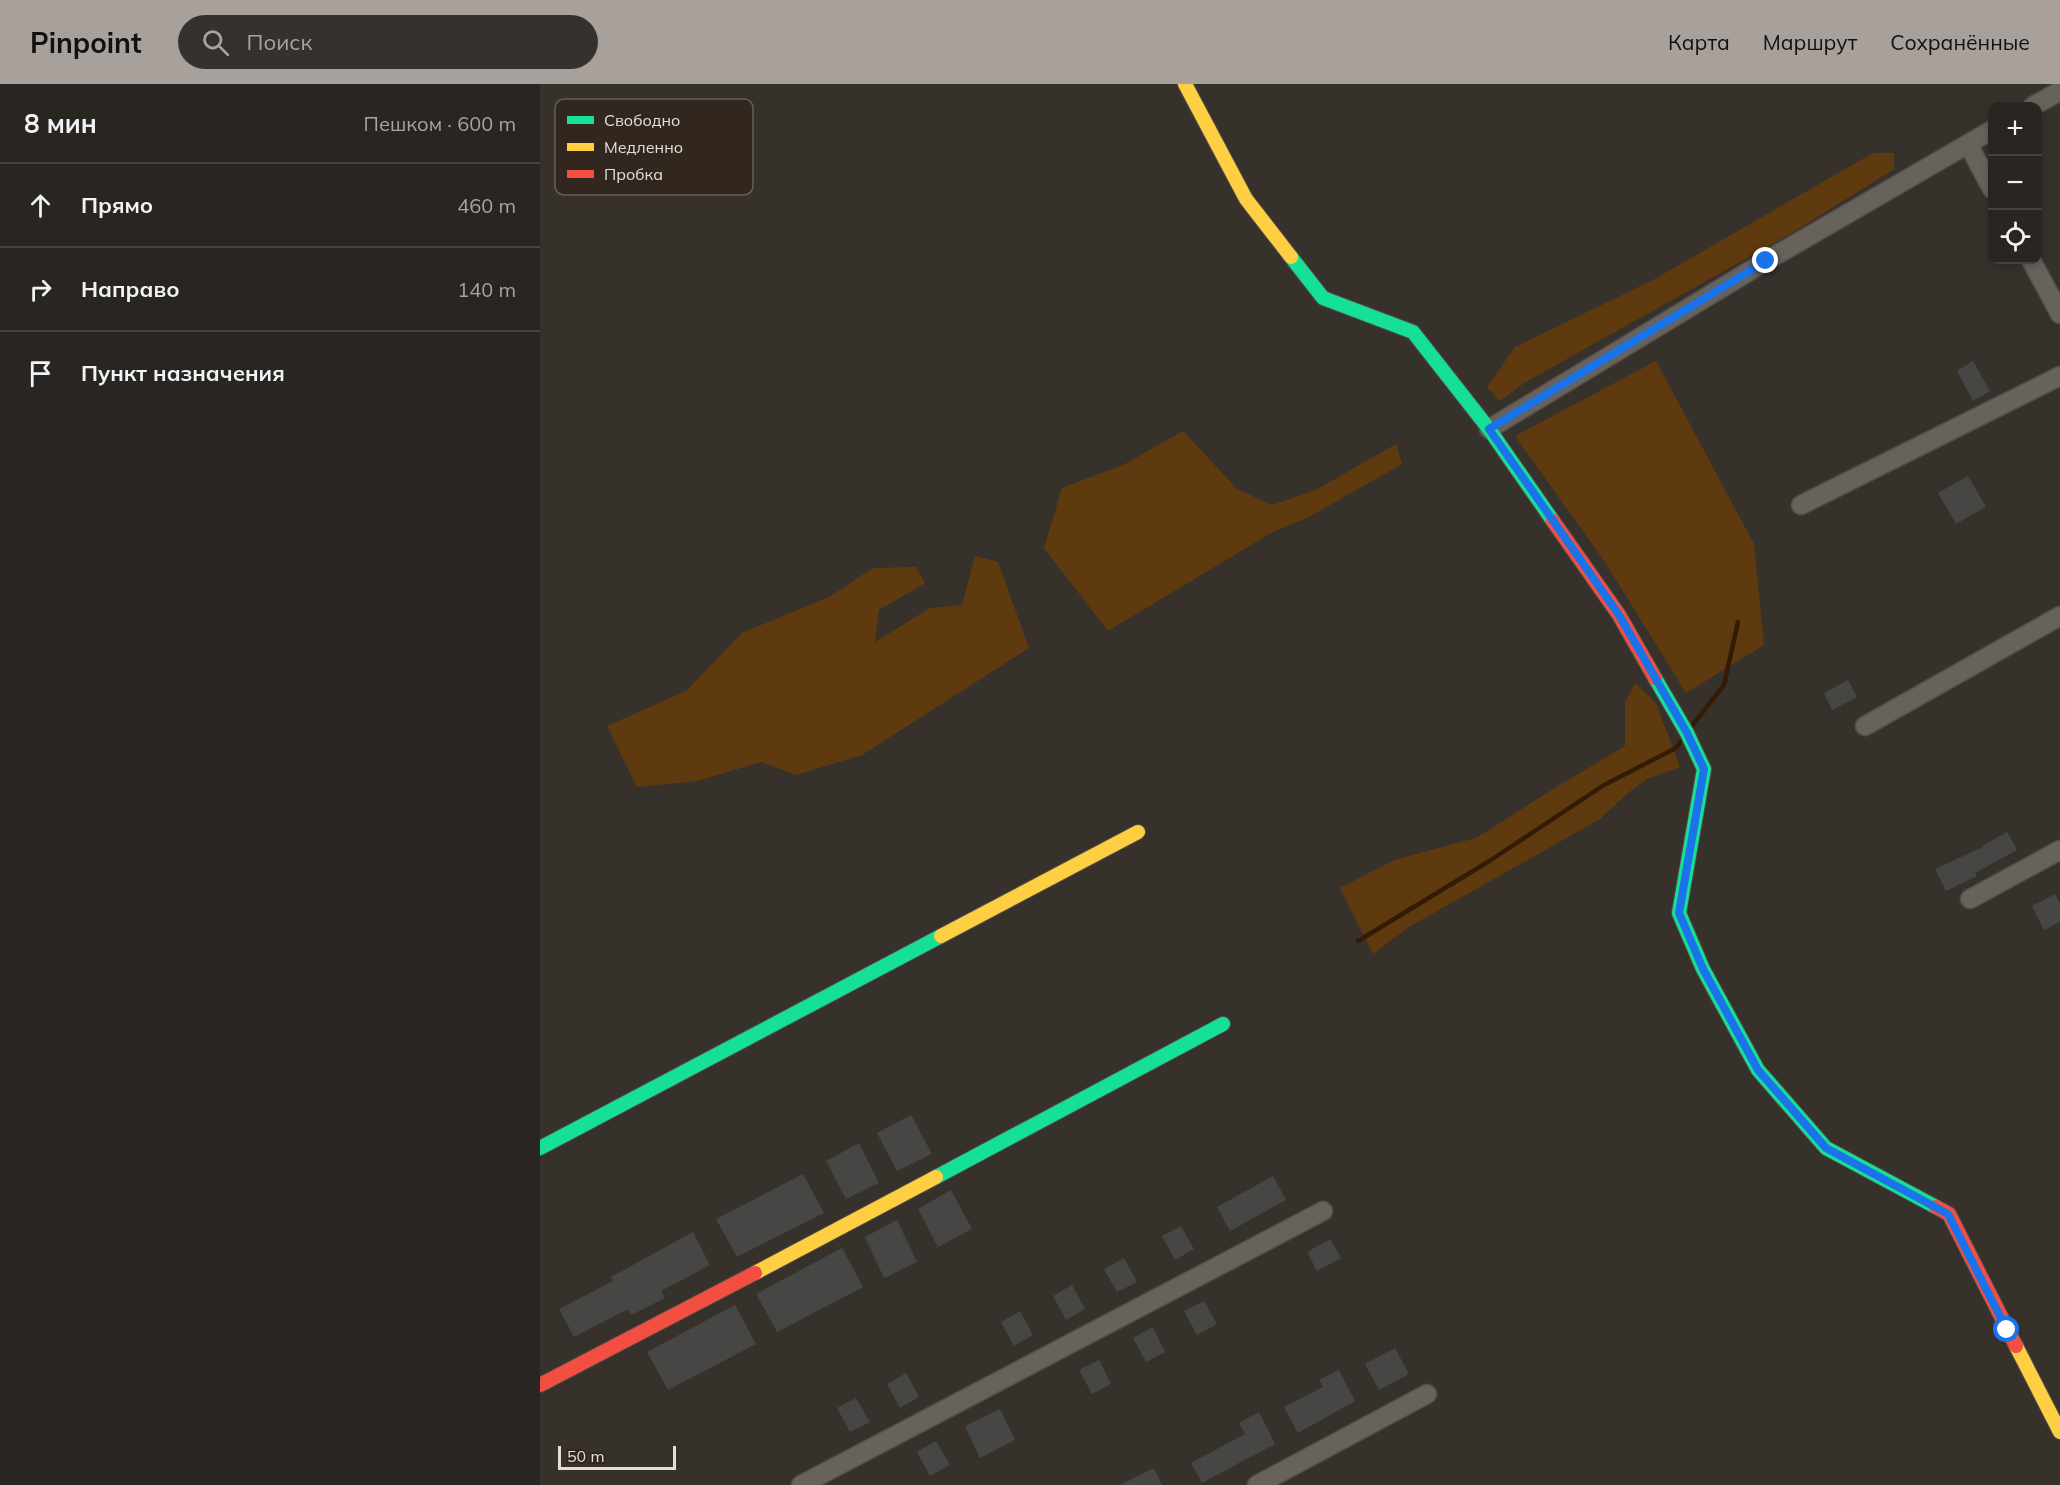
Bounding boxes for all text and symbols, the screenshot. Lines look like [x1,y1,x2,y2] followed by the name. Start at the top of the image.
[178,15,598,69] search box
[30,25,142,60] text: Pinpoint
[199,26,232,59] icon: search
[247,28,312,56] text: Поиск
[1668,29,1730,55] text: Карта
[1763,29,1857,55] text: Маршрут
[1890,29,2030,55] text: Сохранённые
[555,99,753,195] legend
[1988,102,2042,264] map controls
[1988,102,2042,156] button: +
[24,107,97,140] text: 8 мин
[604,110,680,130] text: Свободно
[364,111,516,136] text: Пешком · 600 m
[604,137,683,157] text: Медленно
[1988,156,2042,210] button: −
[604,164,663,184] text: Пробка
[24,189,57,222] icon: ahead
[81,191,153,219] text: Прямо
[457,193,516,218] text: 460 m
[1988,210,2042,264] button: locate
[1752,247,1778,273] route end
[24,273,57,306] icon: right
[81,275,179,303] text: Направо
[457,277,516,302] text: 140 m
[24,357,57,390] icon: arrive
[81,359,285,387] text: Пункт назначения
[1993,1316,2019,1342] route start
[558,1443,676,1470] scale bar
[567,1446,604,1466] text: 50 m

